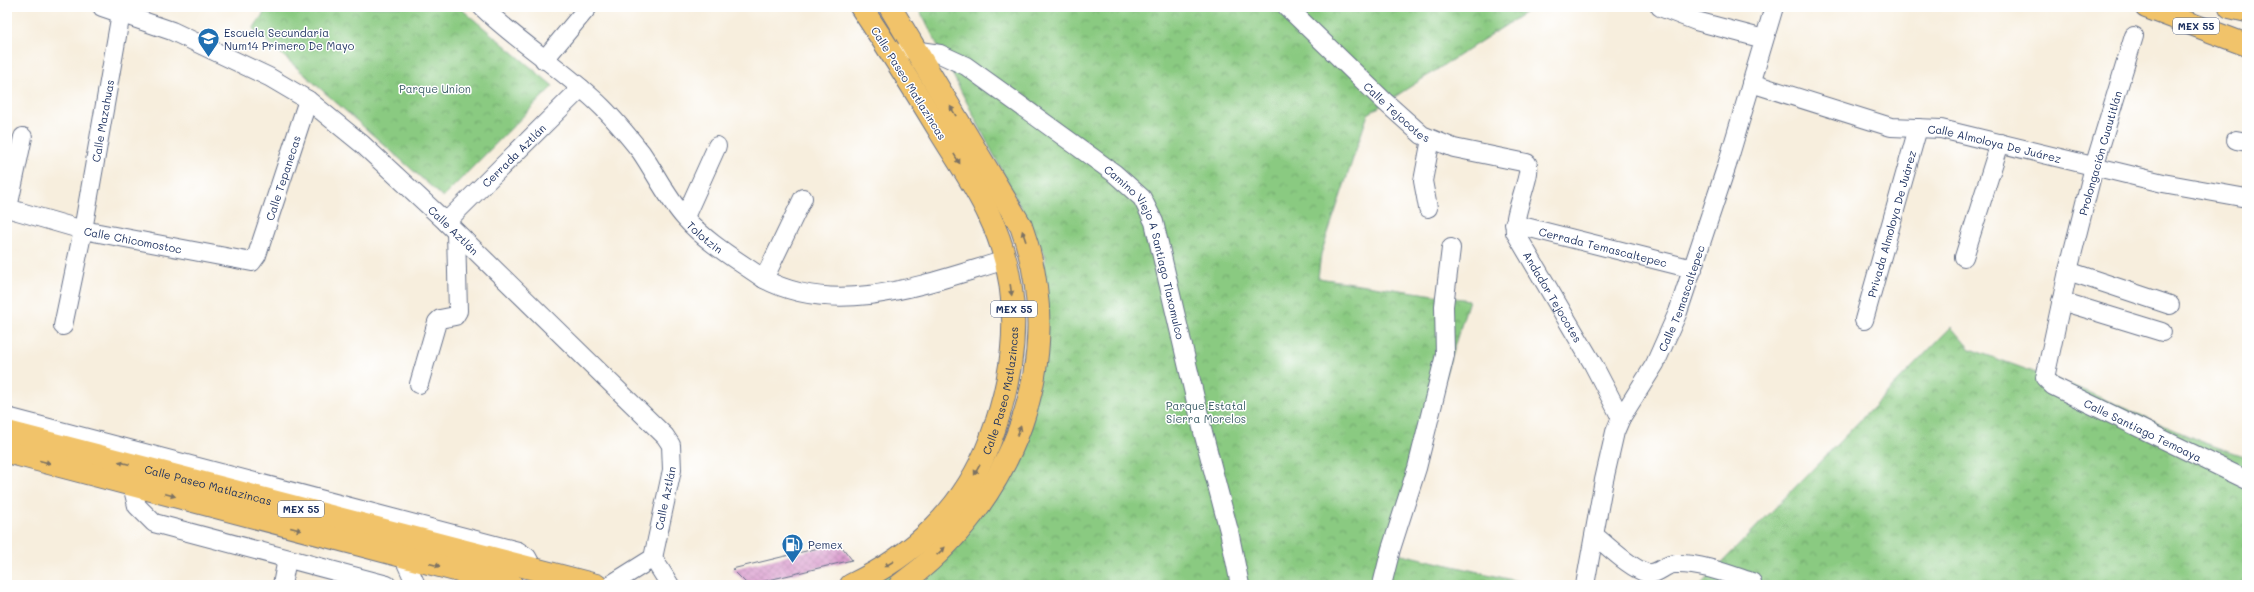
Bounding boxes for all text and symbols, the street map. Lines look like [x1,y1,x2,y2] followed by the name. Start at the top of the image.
[2173,18,2219,34] road number: MEX 55
[868,24,950,142] street label: Calle Paseo Matlazincas
[196,25,222,58] school or university icon: Escuela Secundaria Num14 Primero De Mayo
[224,25,355,53] place label: Escuela Secundaria Num14 Primero De Mayo
[88,78,117,163] street label: Calle Mazahuas
[1361,78,1432,145] street label: Calle Tejocotes
[399,81,471,96] park label: Parque Union
[2075,89,2125,217] street label: Prolongación Cuautitlán
[949,105,956,117] one-way arrow
[478,120,549,190] street label: Cerrada Aztlán
[1927,121,2063,166] street label: Calle Almoloya De Juárez
[261,133,303,222] street label: Calle Tepanecas
[1863,148,1919,299] street label: Privada Almoloya De Juárez
[953,153,960,165] one-way arrow
[1102,161,1189,341] street label: Camino Viejo A Santiago Tlaxomulco
[425,202,482,258] street label: Calle Aztlán
[684,218,726,256] street label: Tolotzin
[83,223,183,256] street label: Calle Chicomostoc
[1538,223,1669,270] street label: Cerrada Temascaltepec
[1021,229,1027,241] one-way arrow
[1654,243,1707,353] street label: Calle Temascaltepec
[1520,248,1586,345] street label: Andador Tejocotes
[1008,284,1014,296] one-way arrow
[991,301,1037,317] road number: MEX 55
[978,327,1021,457] street label: Calle Paseo Matlazincas
[2082,395,2205,465] street label: Calle Santiago Temoaya
[1166,398,1246,426] park label: Parque Estatal Sierra Morelos
[1016,425,1022,437] one-way arrow
[39,459,51,465] one-way arrow
[118,459,131,465] one-way arrow
[143,461,274,508] street label: Calle Paseo Matlazincas
[973,464,980,476] one-way arrow
[651,465,679,531] street label: Calle Aztlán
[164,493,177,499] one-way arrow
[278,501,324,517] road number: MEX 55
[290,526,302,532] one-way arrow
[779,531,805,564] fuel station icon: Pemex
[808,537,843,552] place label: Pemex
[936,547,946,556] one-way arrow
[883,560,895,567] one-way arrow
[430,562,442,568] one-way arrow

